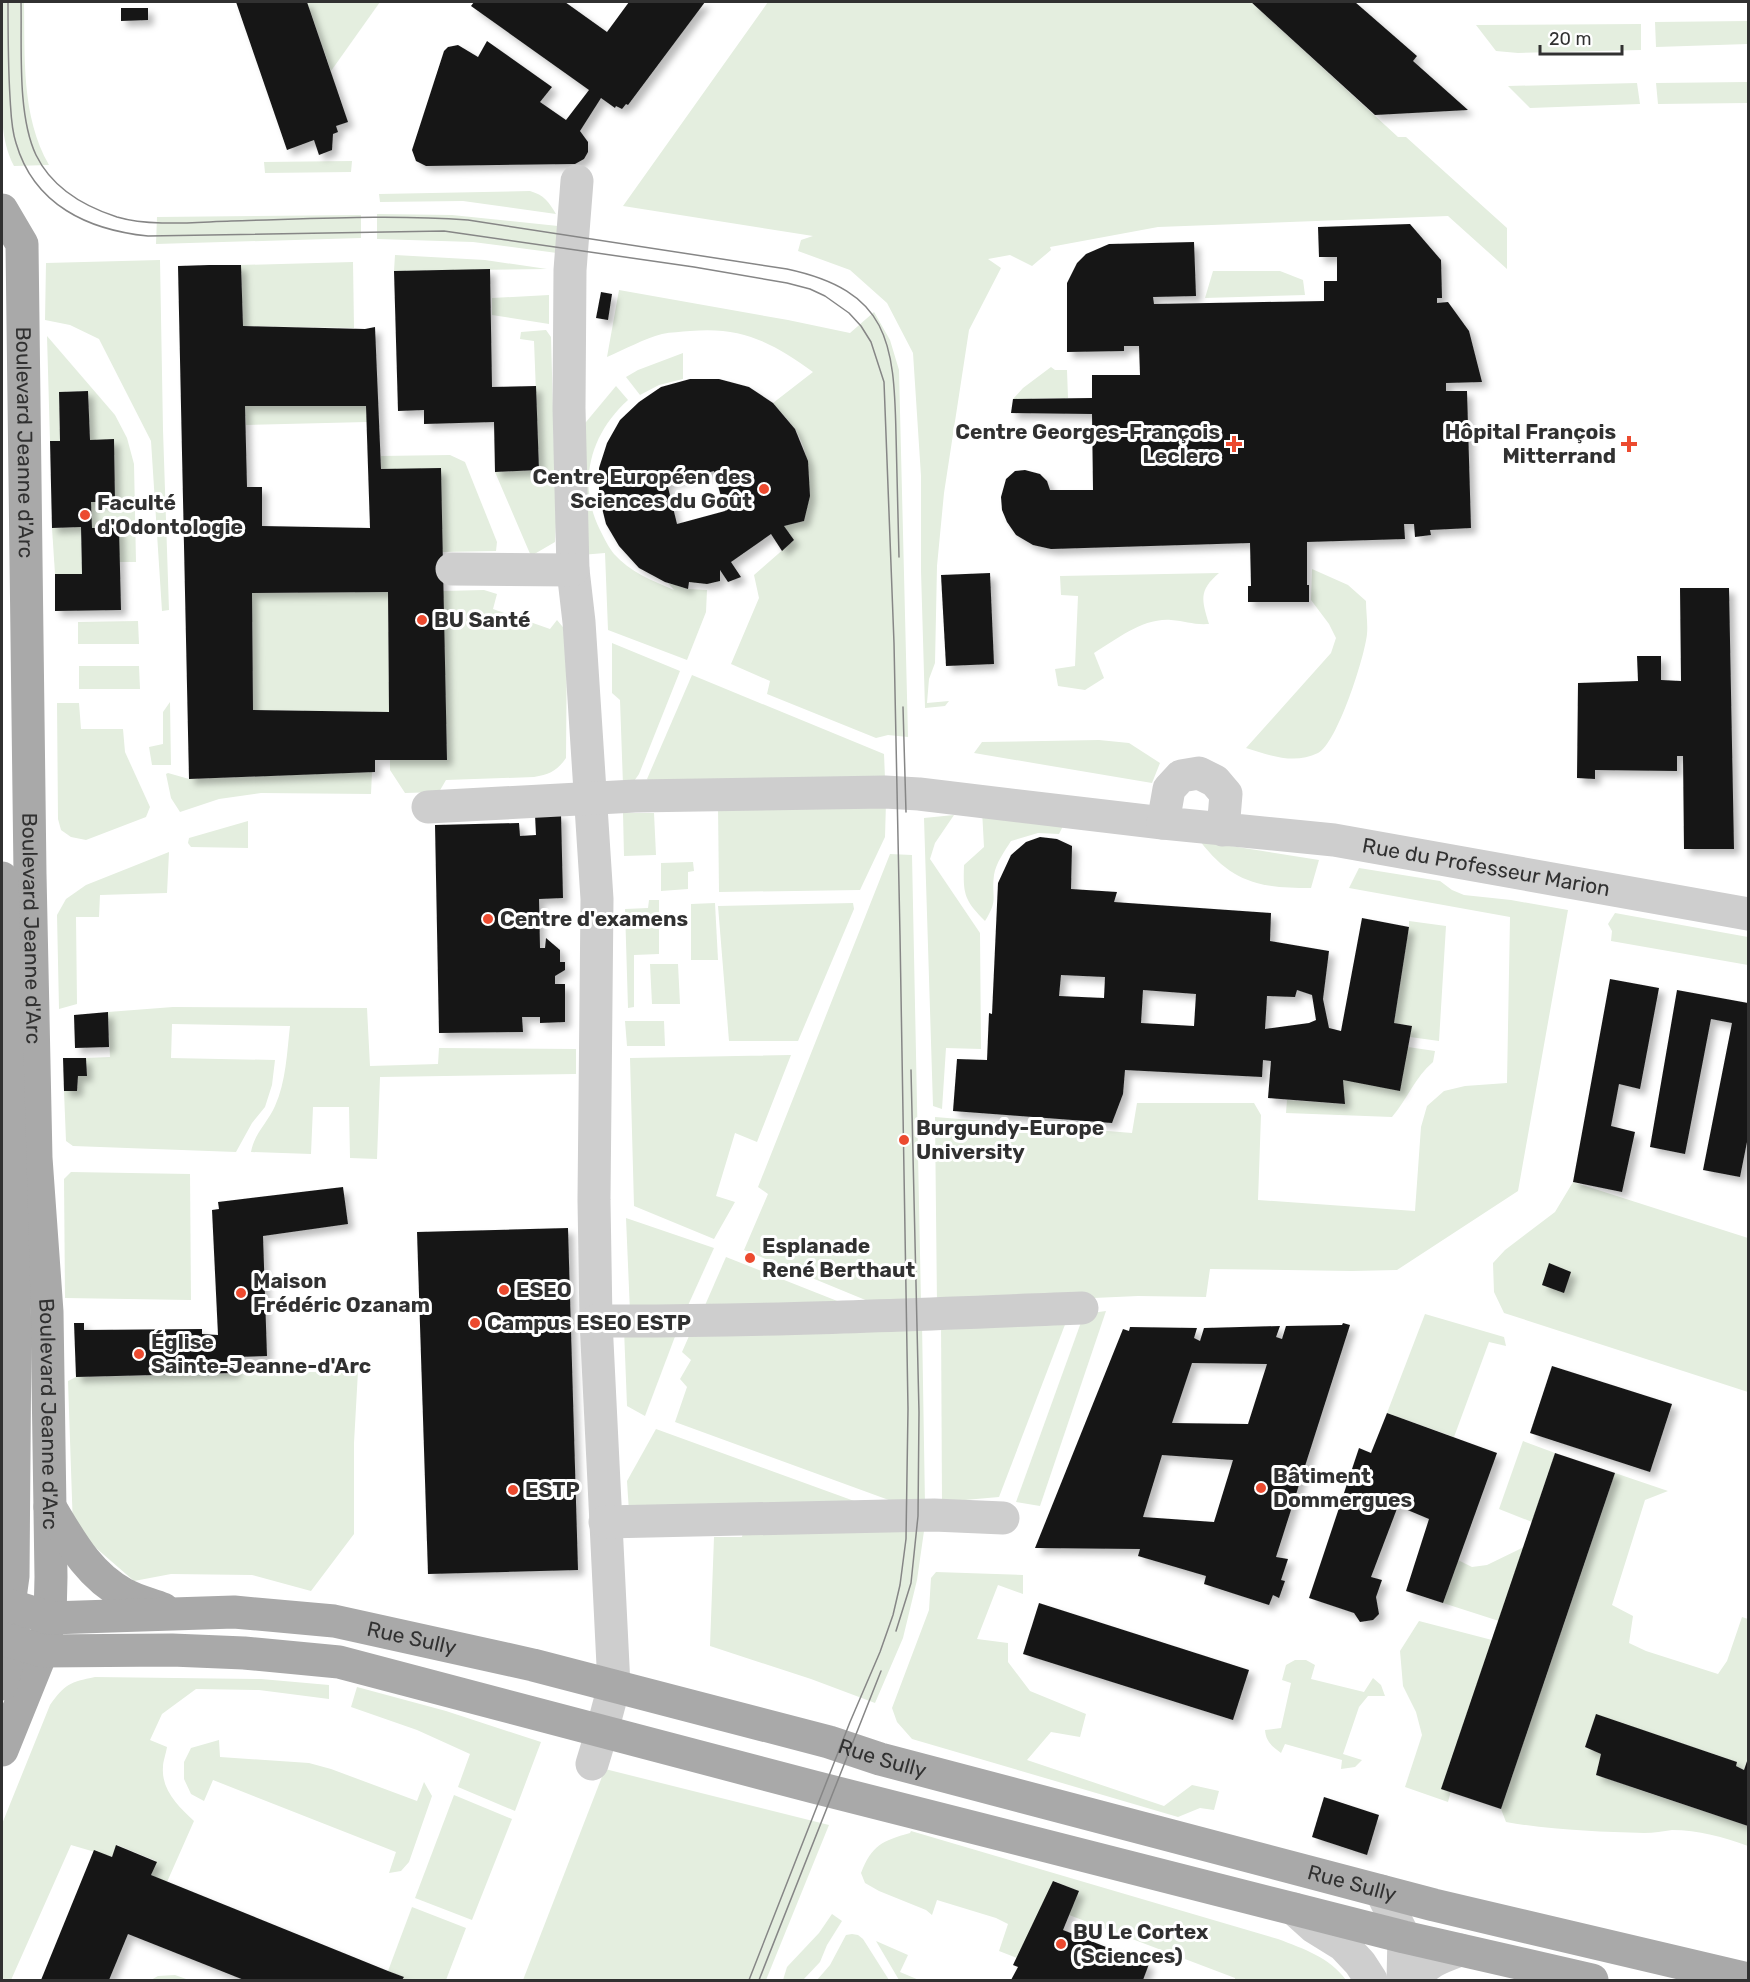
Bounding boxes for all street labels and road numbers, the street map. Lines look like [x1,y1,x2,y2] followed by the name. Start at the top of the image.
[11,327,39,559] street label: Boulevard Jeanne d'Arc
[17,812,47,1045] street label: Boulevard Jeanne d'Arc
[1360,832,1612,901] street label: Rue du Professeur Marion
[34,1297,63,1530] street label: Boulevard Jeanne d'Arc
[365,1616,459,1660] street label: Rue Sully
[835,1733,930,1783] street label: Rue Sully
[1305,1859,1400,1907] street label: Rue Sully

